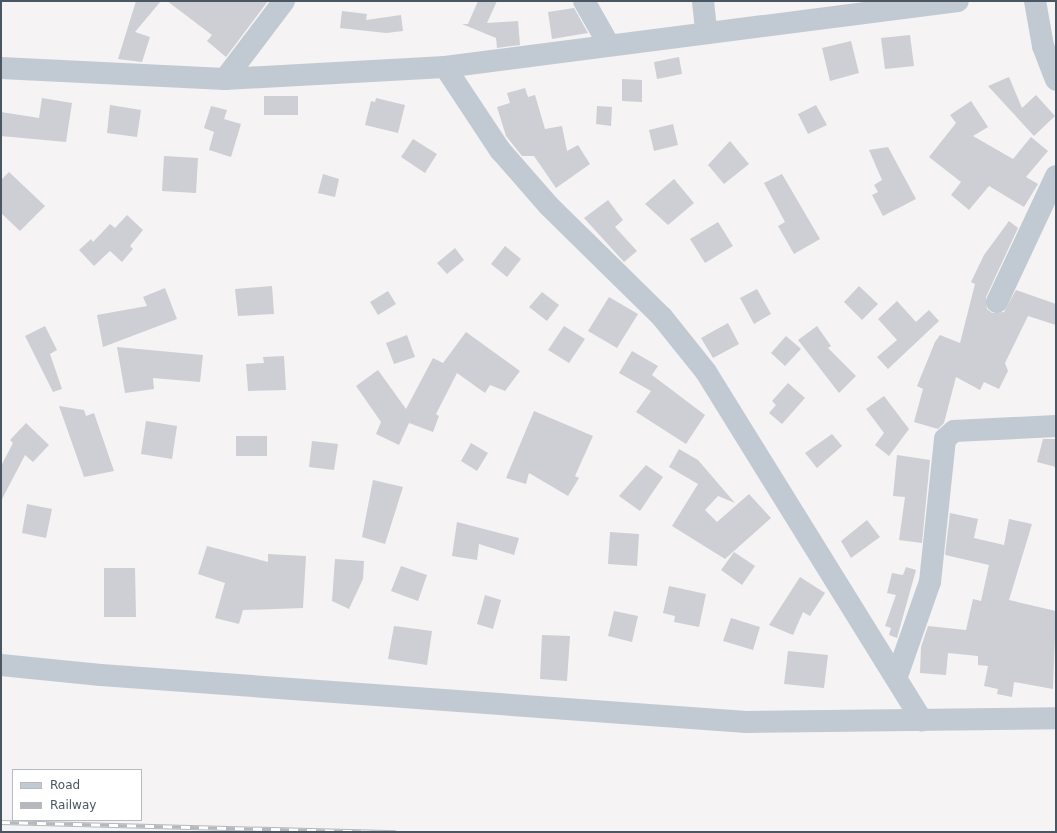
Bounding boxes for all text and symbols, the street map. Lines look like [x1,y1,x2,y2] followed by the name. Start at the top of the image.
[12,769,142,821] legend
[50,778,80,792] text: Road
[50,798,96,812] text: Railway

